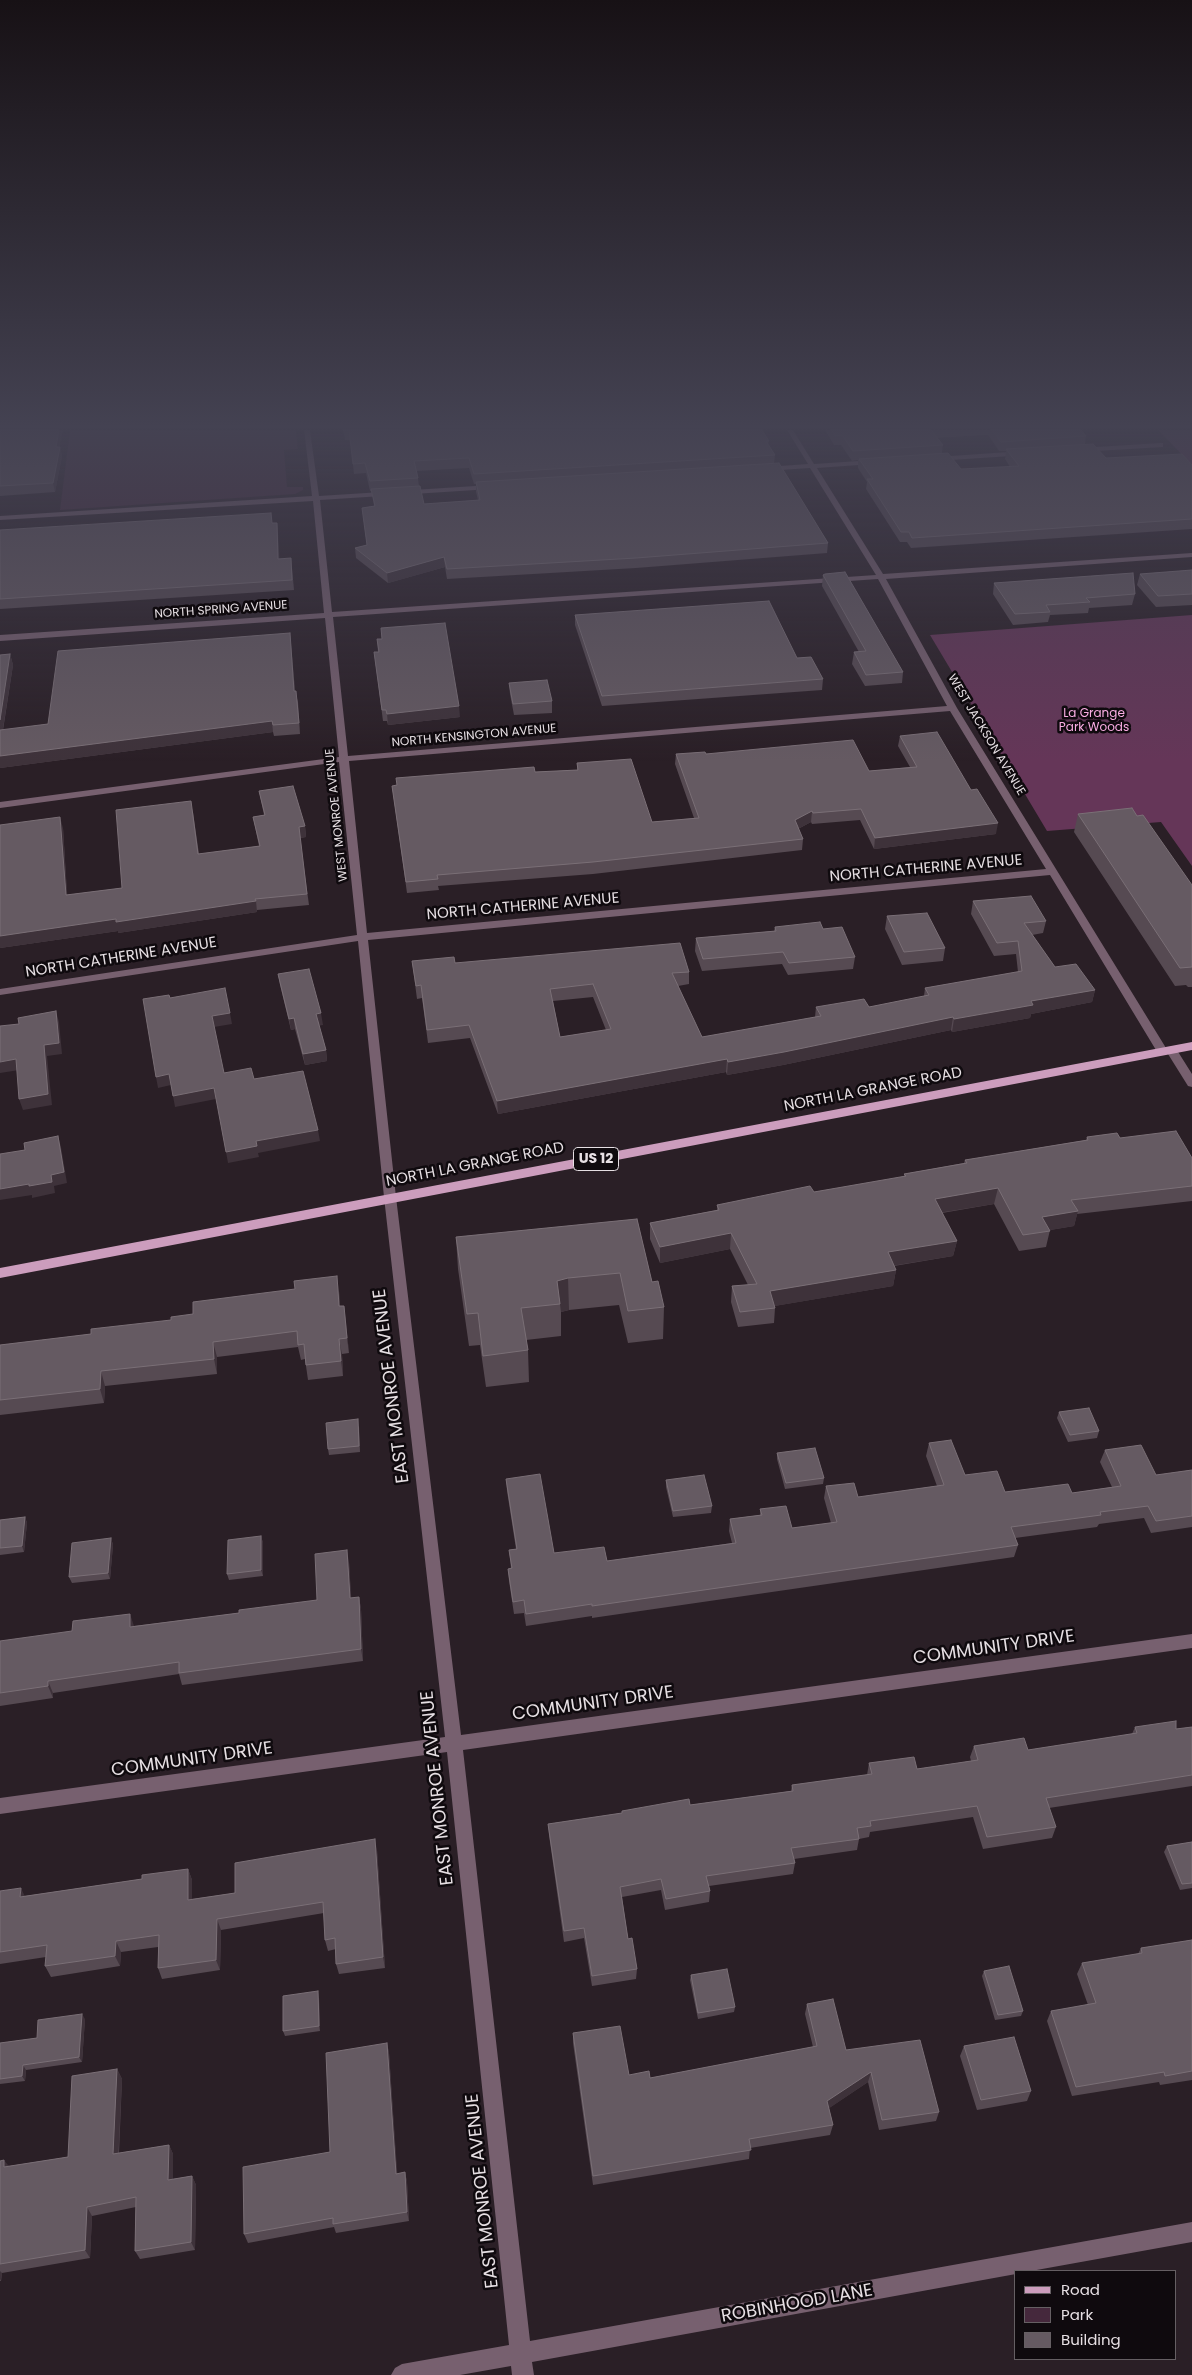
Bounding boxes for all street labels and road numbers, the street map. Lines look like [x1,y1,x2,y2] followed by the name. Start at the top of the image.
[154,598,288,622] street label: NORTH SPRING AVENUE
[944,672,1028,798] street label: WEST JACKSON AVENUE
[391,722,557,750] street label: NORTH KENSINGTON AVENUE
[323,748,351,882] street label: WEST MONROE AVENUE
[829,852,1023,886] street label: NORTH CATHERINE AVENUE
[426,890,620,924] street label: NORTH CATHERINE AVENUE
[24,934,218,982] street label: NORTH CATHERINE AVENUE
[782,1064,964,1116] street label: NORTH LA GRANGE ROAD
[384,1139,566,1191] street label: NORTH LA GRANGE ROAD
[574,1148,618,1170] road number: US 12
[369,1288,415,1484] street label: EAST MONROE AVENUE
[912,1626,1076,1670] street label: COMMUNITY DRIVE
[511,1682,675,1726] street label: COMMUNITY DRIVE
[417,1690,459,1886] street label: EAST MONROE AVENUE
[110,1738,274,1782] street label: COMMUNITY DRIVE
[462,2093,504,2289] street label: EAST MONROE AVENUE
[720,2280,874,2328] street label: ROBINHOOD LANE

